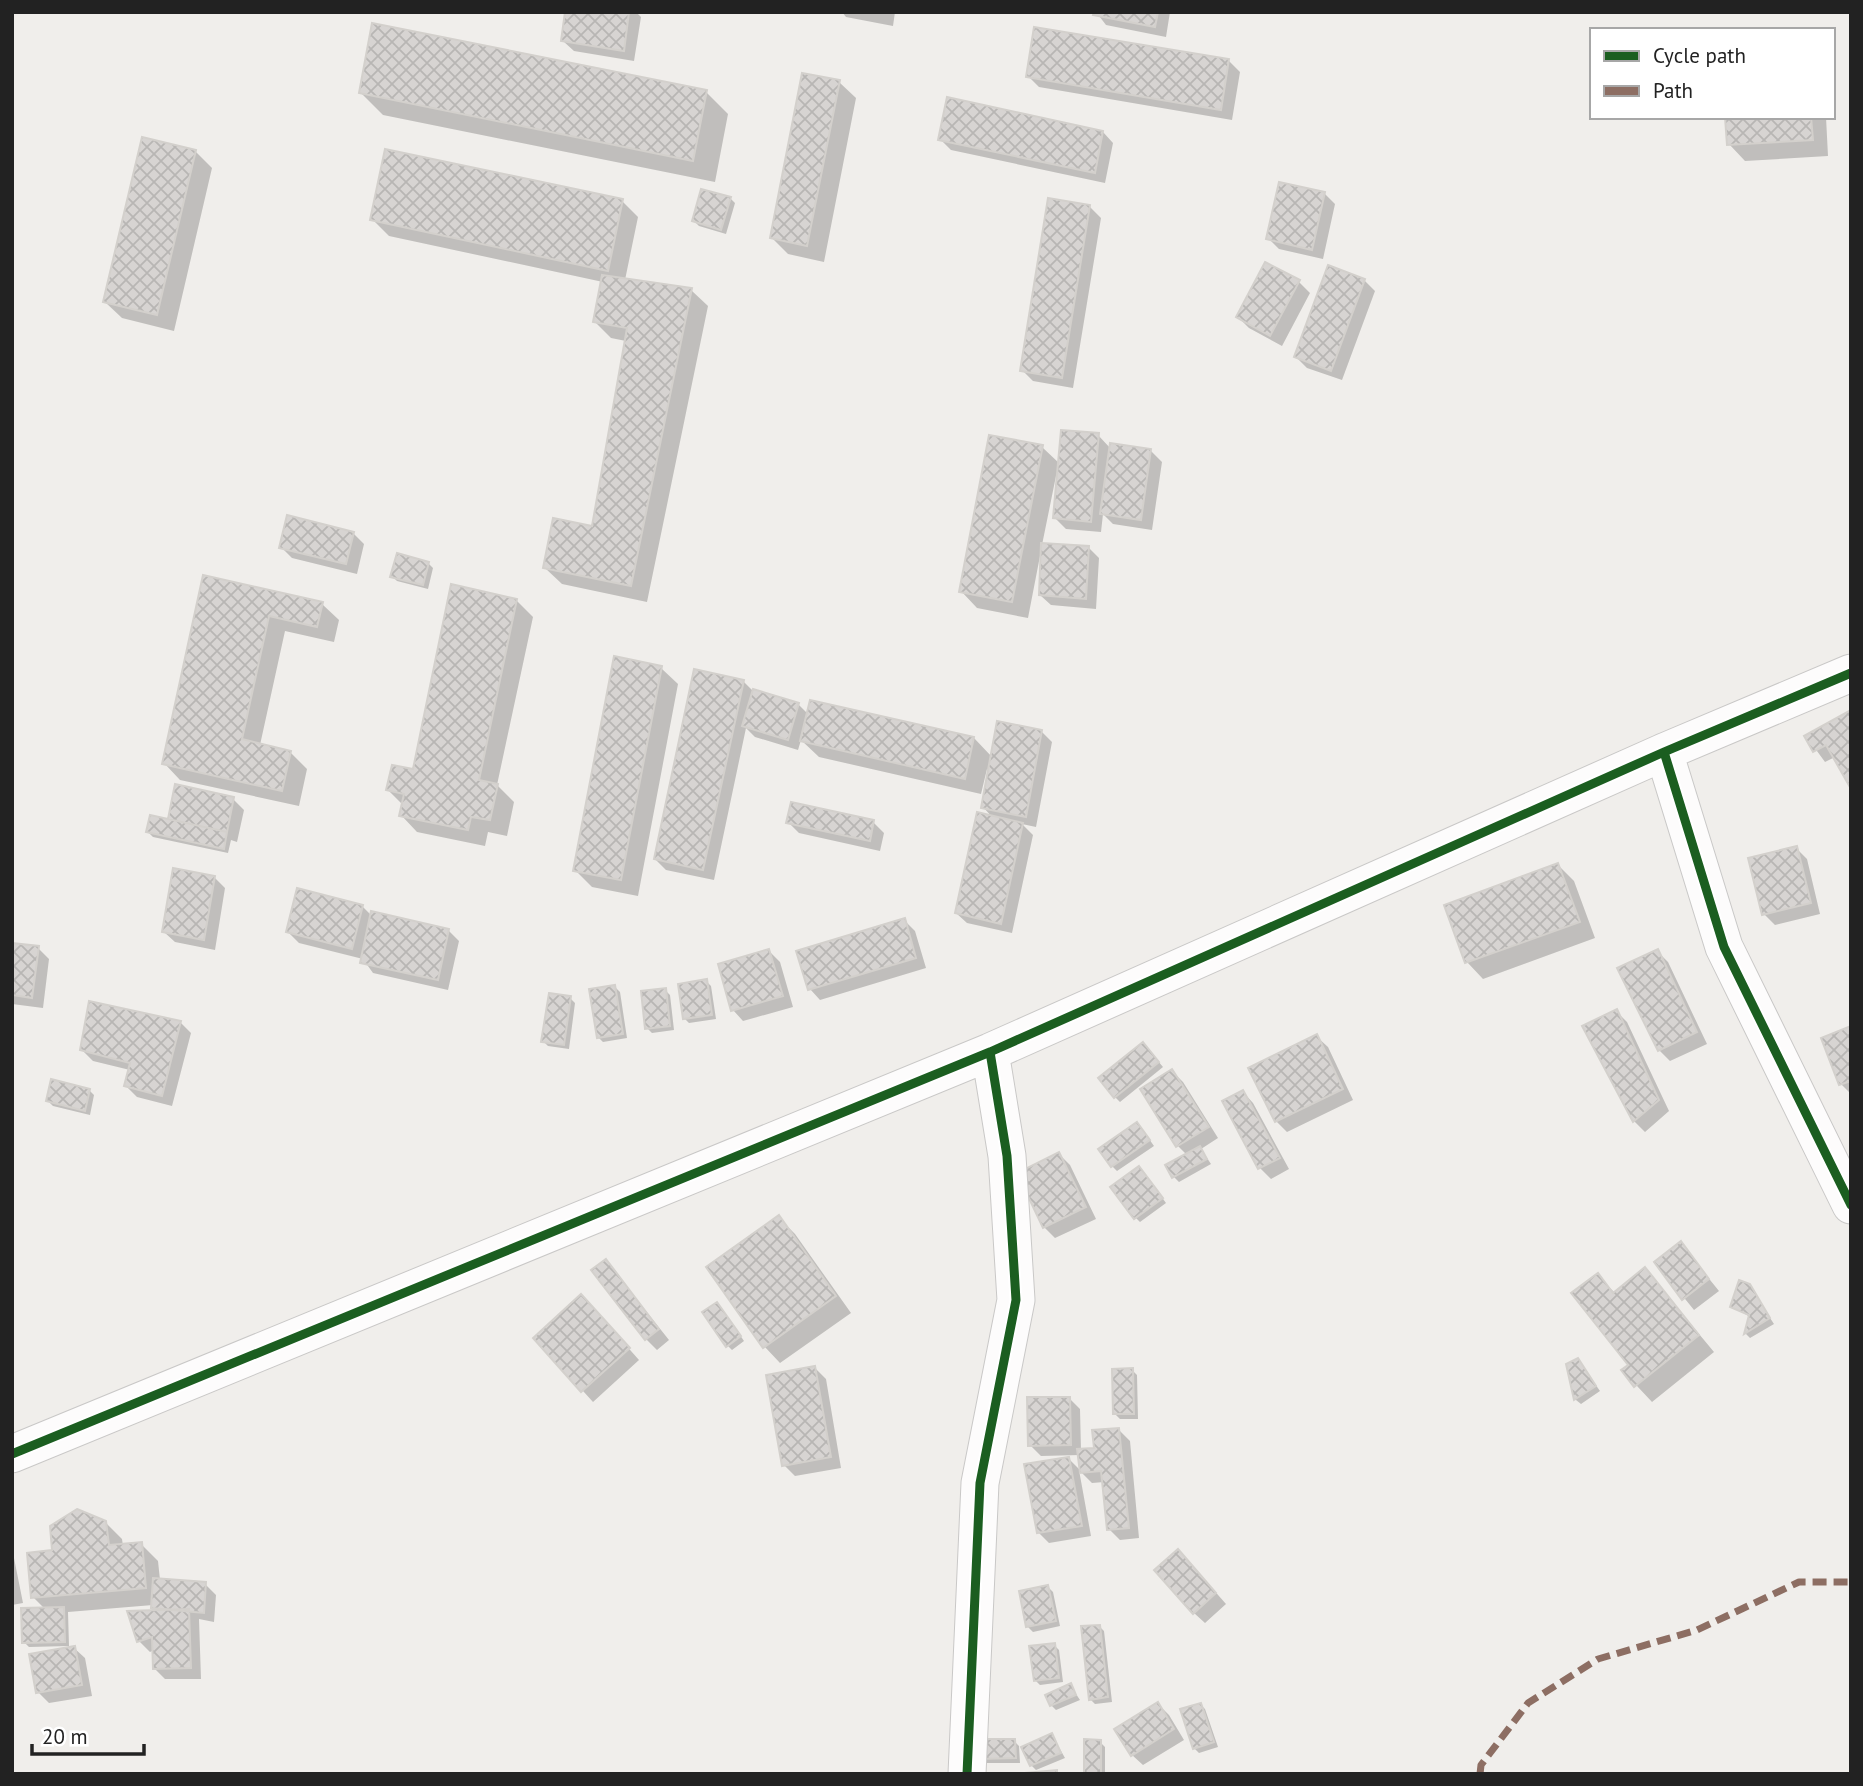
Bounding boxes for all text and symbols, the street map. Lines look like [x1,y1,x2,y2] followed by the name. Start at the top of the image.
[1590,28,1835,119] legend
[1653,42,1746,69] text: Cycle path
[1653,77,1693,104] text: Path
[32,1712,144,1756] scale bar
[42,1723,88,1750] text: 20 m

